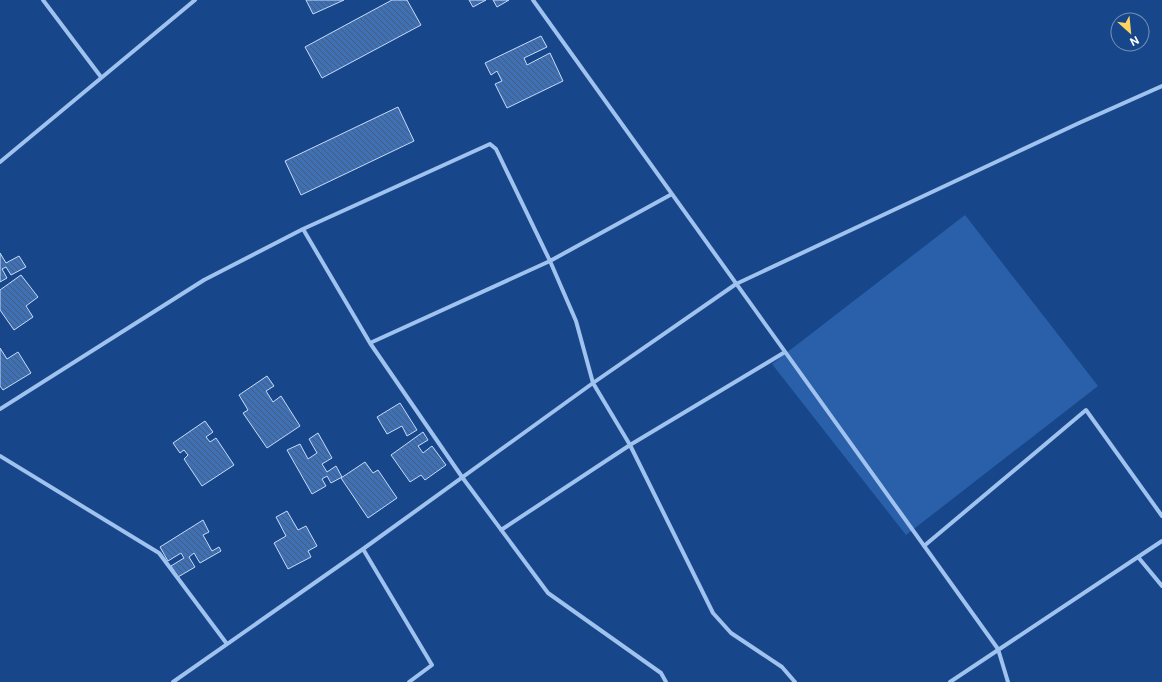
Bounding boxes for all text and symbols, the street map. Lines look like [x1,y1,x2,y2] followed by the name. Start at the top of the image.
[1110,12,1150,52] north arrow
[1128,34,1141,48] text: N

